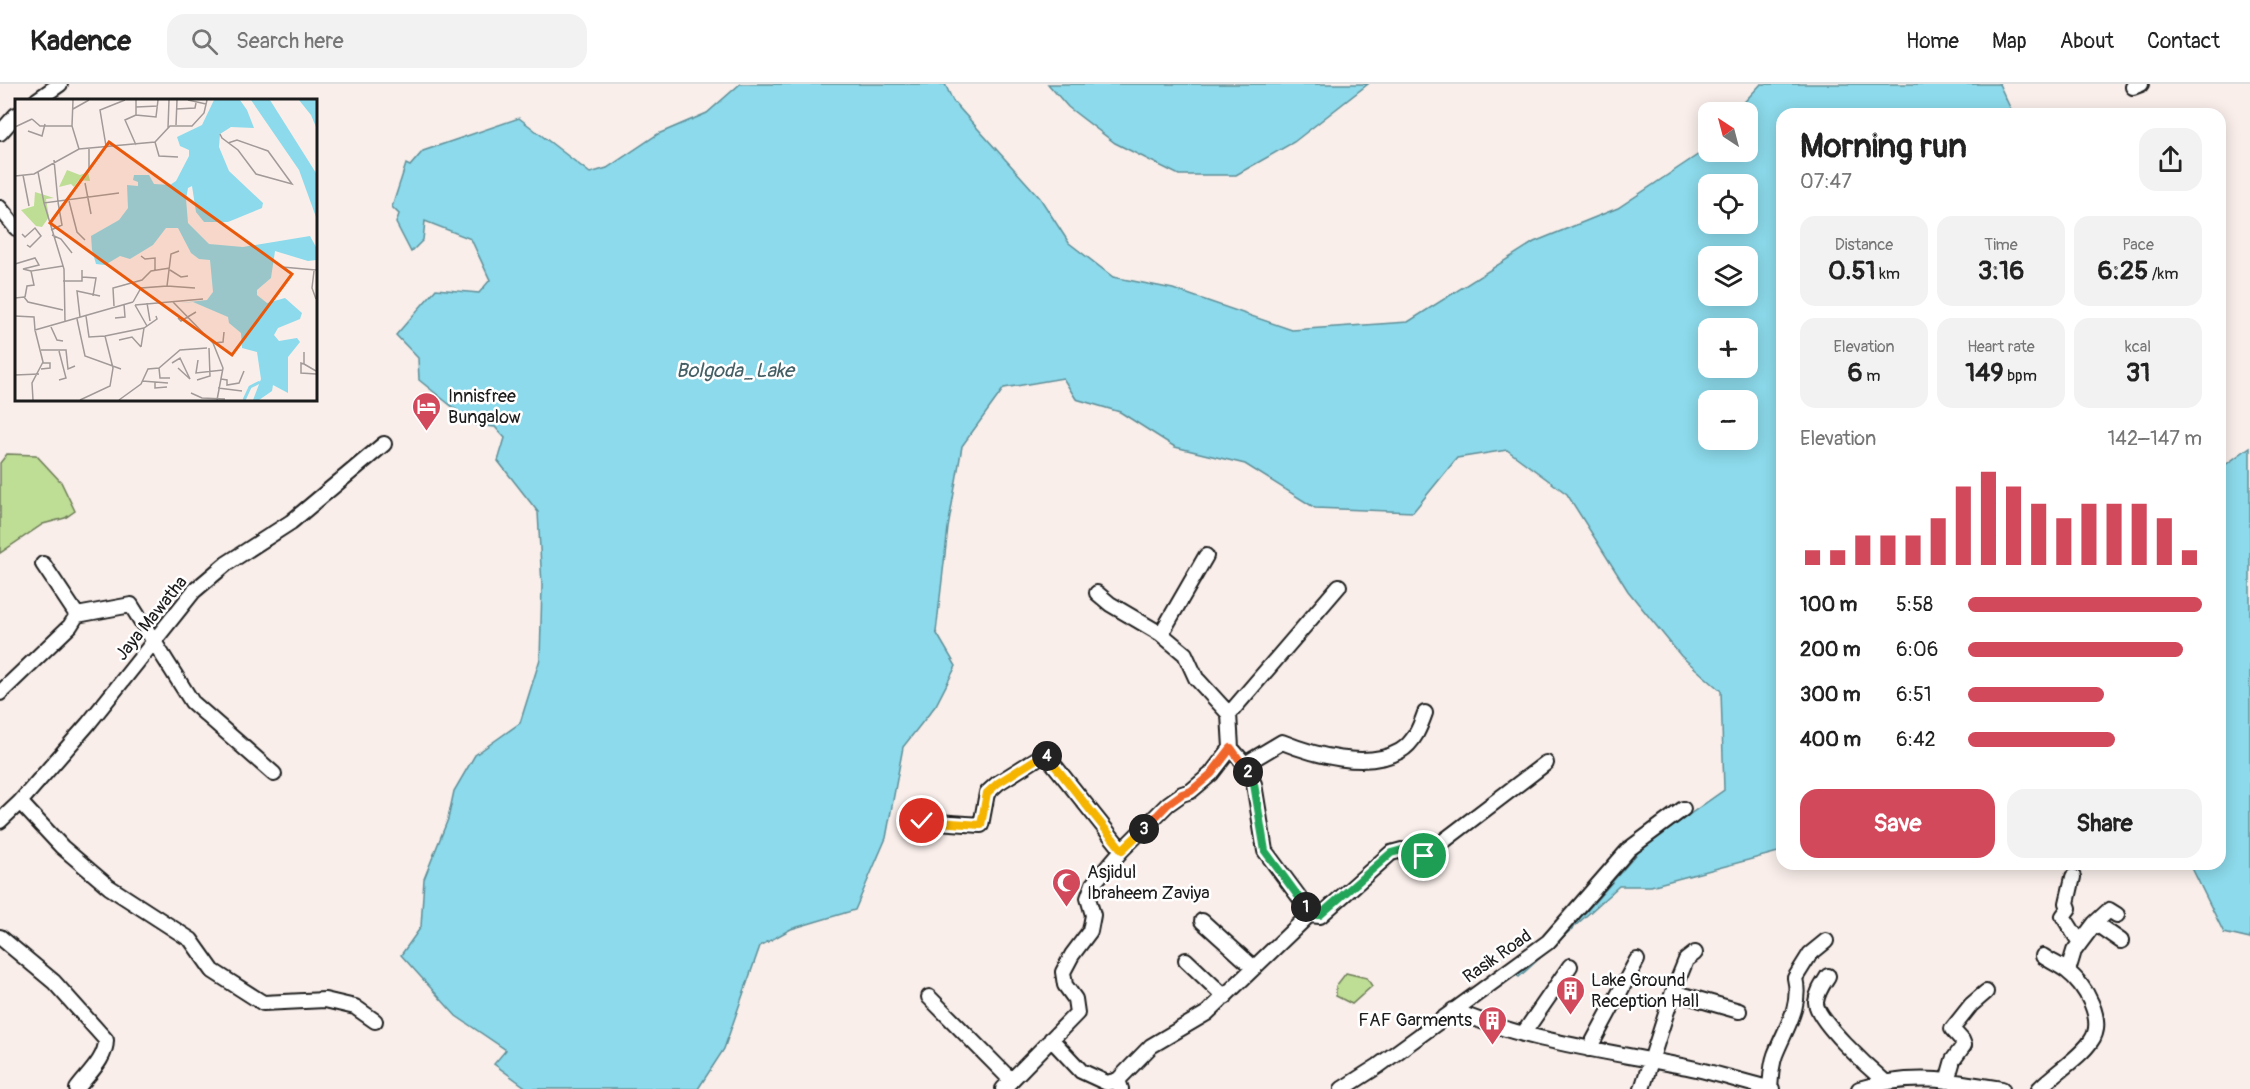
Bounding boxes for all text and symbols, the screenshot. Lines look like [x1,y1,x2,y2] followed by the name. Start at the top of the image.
[167,14,587,68] search box
[30,24,131,59] text: Kadence
[188,25,221,58] icon: search
[236,27,343,55] text: Search here
[1906,28,1959,55] text: Home
[1992,28,2027,55] text: Map
[2060,28,2114,55] text: About
[2147,28,2220,55] text: Contact
[15,99,316,400] inset map
[1698,102,1758,162] north arrow
[1698,102,1758,450] map controls
[1800,126,1967,167] text: Morning run
[2139,128,2202,191] button: share
[1800,169,1852,194] text: 07:47
[1698,174,1758,234] button: locate
[1835,235,1893,255] text: Distance
[1984,235,2018,255] text: Time
[2122,235,2154,255] text: Pace
[1698,246,1758,306] button: layers
[1828,255,1876,287] text: 0.51
[1978,255,2024,287] text: 3:16
[2098,255,2148,287] text: 6:25
[1876,264,1900,284] text: km
[2148,264,2178,284] text: /km
[1698,318,1758,378] button: +
[1834,337,1894,357] text: Elevation
[1967,337,2035,357] text: Heart rate
[2125,337,2151,357] text: kcal
[1848,357,1863,389] text: 6
[1965,357,2004,389] text: 149
[2126,357,2150,389] text: 31
[676,358,796,383] water label: Bolgoda_Lake
[1863,366,1880,386] text: m
[2004,366,2037,386] text: bpm
[448,385,521,429] place label: Innisfree Bungalow
[411,390,443,432] hotel icon: Innisfree Bungalow
[1698,390,1758,450] button: −
[1800,426,1876,451] text: Elevation
[2108,426,2202,451] text: 142–147 m
[110,571,193,665] street label: Jaya Mawatha
[1800,592,1857,617] text: 100 m
[1896,592,1933,617] text: 5:58
[1800,637,1861,662] text: 200 m
[1896,637,1938,662] text: 6:06
[1800,682,1861,707] text: 300 m
[1896,682,1932,707] text: 6:51
[1800,727,1861,752] text: 400 m
[1896,727,1936,752] text: 6:42
[1032,741,1062,771] pin: 4
[1042,746,1052,766] text: 4
[1233,757,1263,787] pin: 2
[1244,762,1252,782] text: 2
[1800,789,1995,858] button: Save
[2007,789,2202,858] button: Share
[896,795,947,846] pin
[905,804,938,837] icon: check
[1129,814,1159,844] pin: 3
[1140,819,1148,839] text: 3
[1398,830,1449,881] pin
[1407,839,1440,872] icon: arrive
[1087,861,1210,905] place label: Asjidul Ibraheem Zaviya
[1050,866,1082,908] mosque icon: Asjidul Ibraheem Zaviya
[1291,892,1321,922] pin: 1
[1303,897,1309,917] text: 1
[1458,924,1536,988] street label: Rasik Road
[1591,969,1699,1013] place label: Lake Ground Reception Hall
[1554,974,1586,1016] building icon: Lake Ground Reception Hall
[1477,1004,1509,1046] building icon: FAF Garments
[1358,1009,1472,1032] place label: FAF Garments

